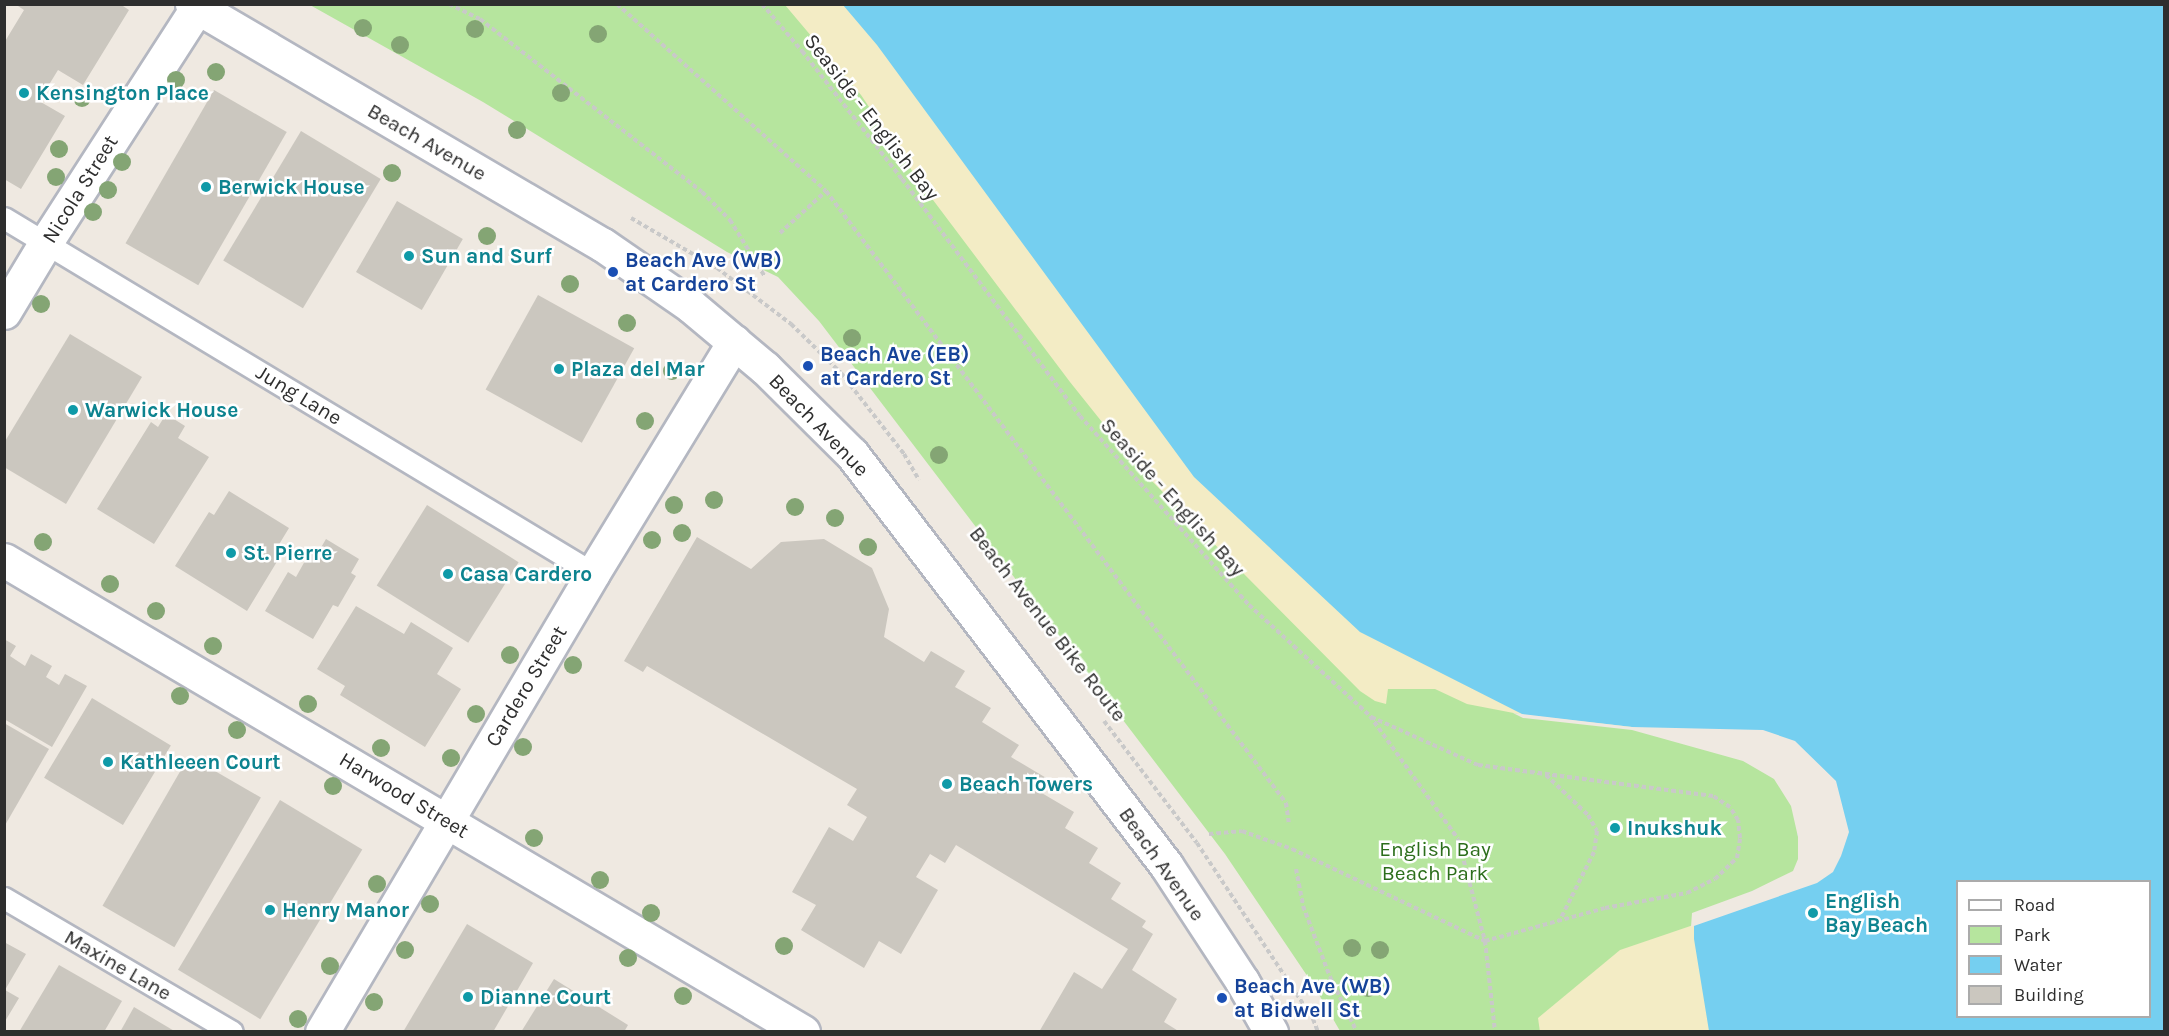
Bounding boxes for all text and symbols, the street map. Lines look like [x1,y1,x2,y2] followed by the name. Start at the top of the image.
[799,29,945,205] street label: Seaside - English Bay
[36,80,209,106] place label: Kensington Place
[17,86,31,100] marker: Kensington Place
[363,98,491,186] street label: Beach Avenue
[37,130,123,248] street label: Nicola Street
[218,174,365,200] place label: Berwick House
[199,180,213,194] marker: Berwick House
[421,243,552,269] place label: Sun and Surf
[625,247,782,297] place label: Beach Ave (WB) at Cardero St
[402,249,416,263] marker: Sun and Surf
[606,265,620,279] marker: Beach Ave (WB) at Cardero St
[820,341,969,391] place label: Beach Ave (EB) at Cardero St
[571,356,704,382] place label: Plaza del Mar
[801,359,815,373] marker: Beach Ave (EB) at Cardero St
[252,360,346,430] street label: Jung Lane
[552,362,566,376] marker: Plaza del Mar
[764,368,874,482] street label: Beach Avenue
[85,397,238,423] place label: Warwick House
[66,403,80,417] marker: Warwick House
[1095,413,1251,581] street label: Seaside - English Bay
[964,521,1132,727] street label: Beach Avenue Bike Route
[243,540,332,566] place label: St. Pierre
[224,546,238,560] marker: St. Pierre
[460,561,592,587] place label: Casa Cardero
[441,567,455,581] marker: Casa Cardero
[480,621,572,751] street label: Cardero Street
[335,746,473,844] street label: Harwood Street
[120,749,280,775] place label: Kathleeen Court
[101,755,115,769] marker: Kathleeen Court
[959,771,1093,797] place label: Beach Towers
[940,777,954,791] marker: Beach Towers
[1114,802,1210,926] street label: Beach Avenue
[1627,815,1722,841] place label: Inukshuk
[1608,821,1622,835] marker: Inukshuk
[1379,836,1491,886] park label: English Bay Beach Park
[1956,880,2151,1018] legend
[1825,888,1928,938] place label: English Bay Beach
[2014,894,2055,916] text: Road
[282,897,409,923] place label: Henry Manor
[263,903,277,917] marker: Henry Manor
[1806,906,1820,920] marker: English Bay Beach
[60,924,176,1006] street label: Maxine Lane
[2014,924,2051,946] text: Park
[2014,954,2062,976] text: Water
[1234,973,1391,1023] place label: Beach Ave (WB) at Bidwell St
[480,984,611,1010] place label: Dianne Court
[2014,984,2084,1006] text: Building
[461,990,475,1004] marker: Dianne Court
[1215,991,1229,1005] marker: Beach Ave (WB) at Bidwell St

